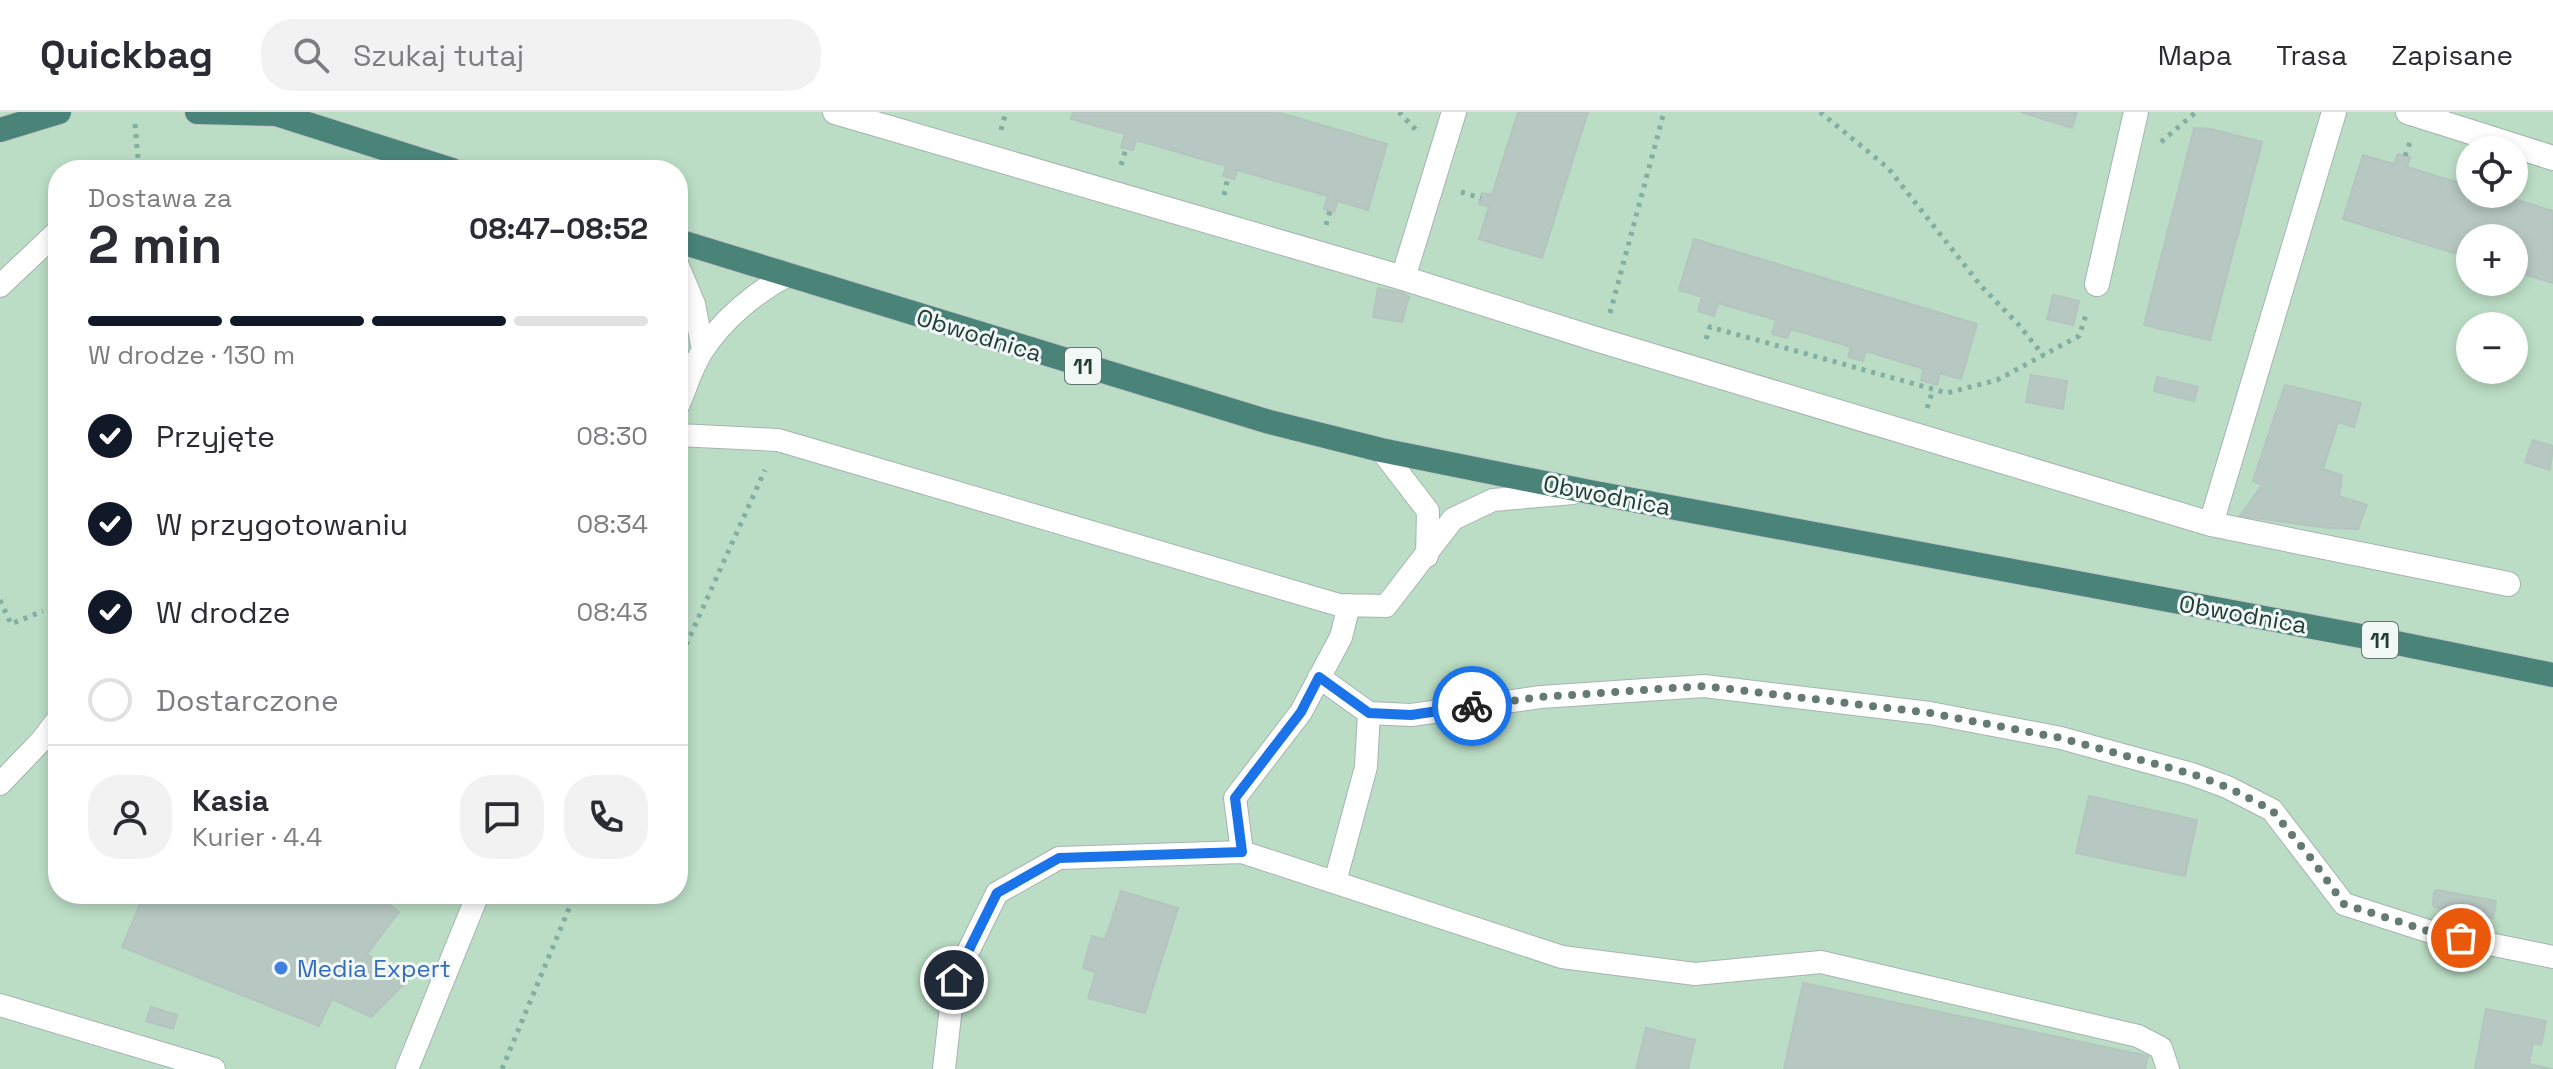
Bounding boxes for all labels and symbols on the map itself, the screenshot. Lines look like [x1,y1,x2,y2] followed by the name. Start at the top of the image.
[913,301,1046,369] street label: Obwodnica
[1065,348,1101,384] road number: 11
[1541,467,1674,523] street label: Obwodnica
[2177,588,2310,641] street label: Obwodnica
[2362,622,2398,658] road number: 11
[1432,666,1512,746] courier
[2427,904,2495,972] pin
[920,946,988,1014] pin
[297,953,451,984] place label: Media Expert
[272,959,290,977] marker: Media Expert

